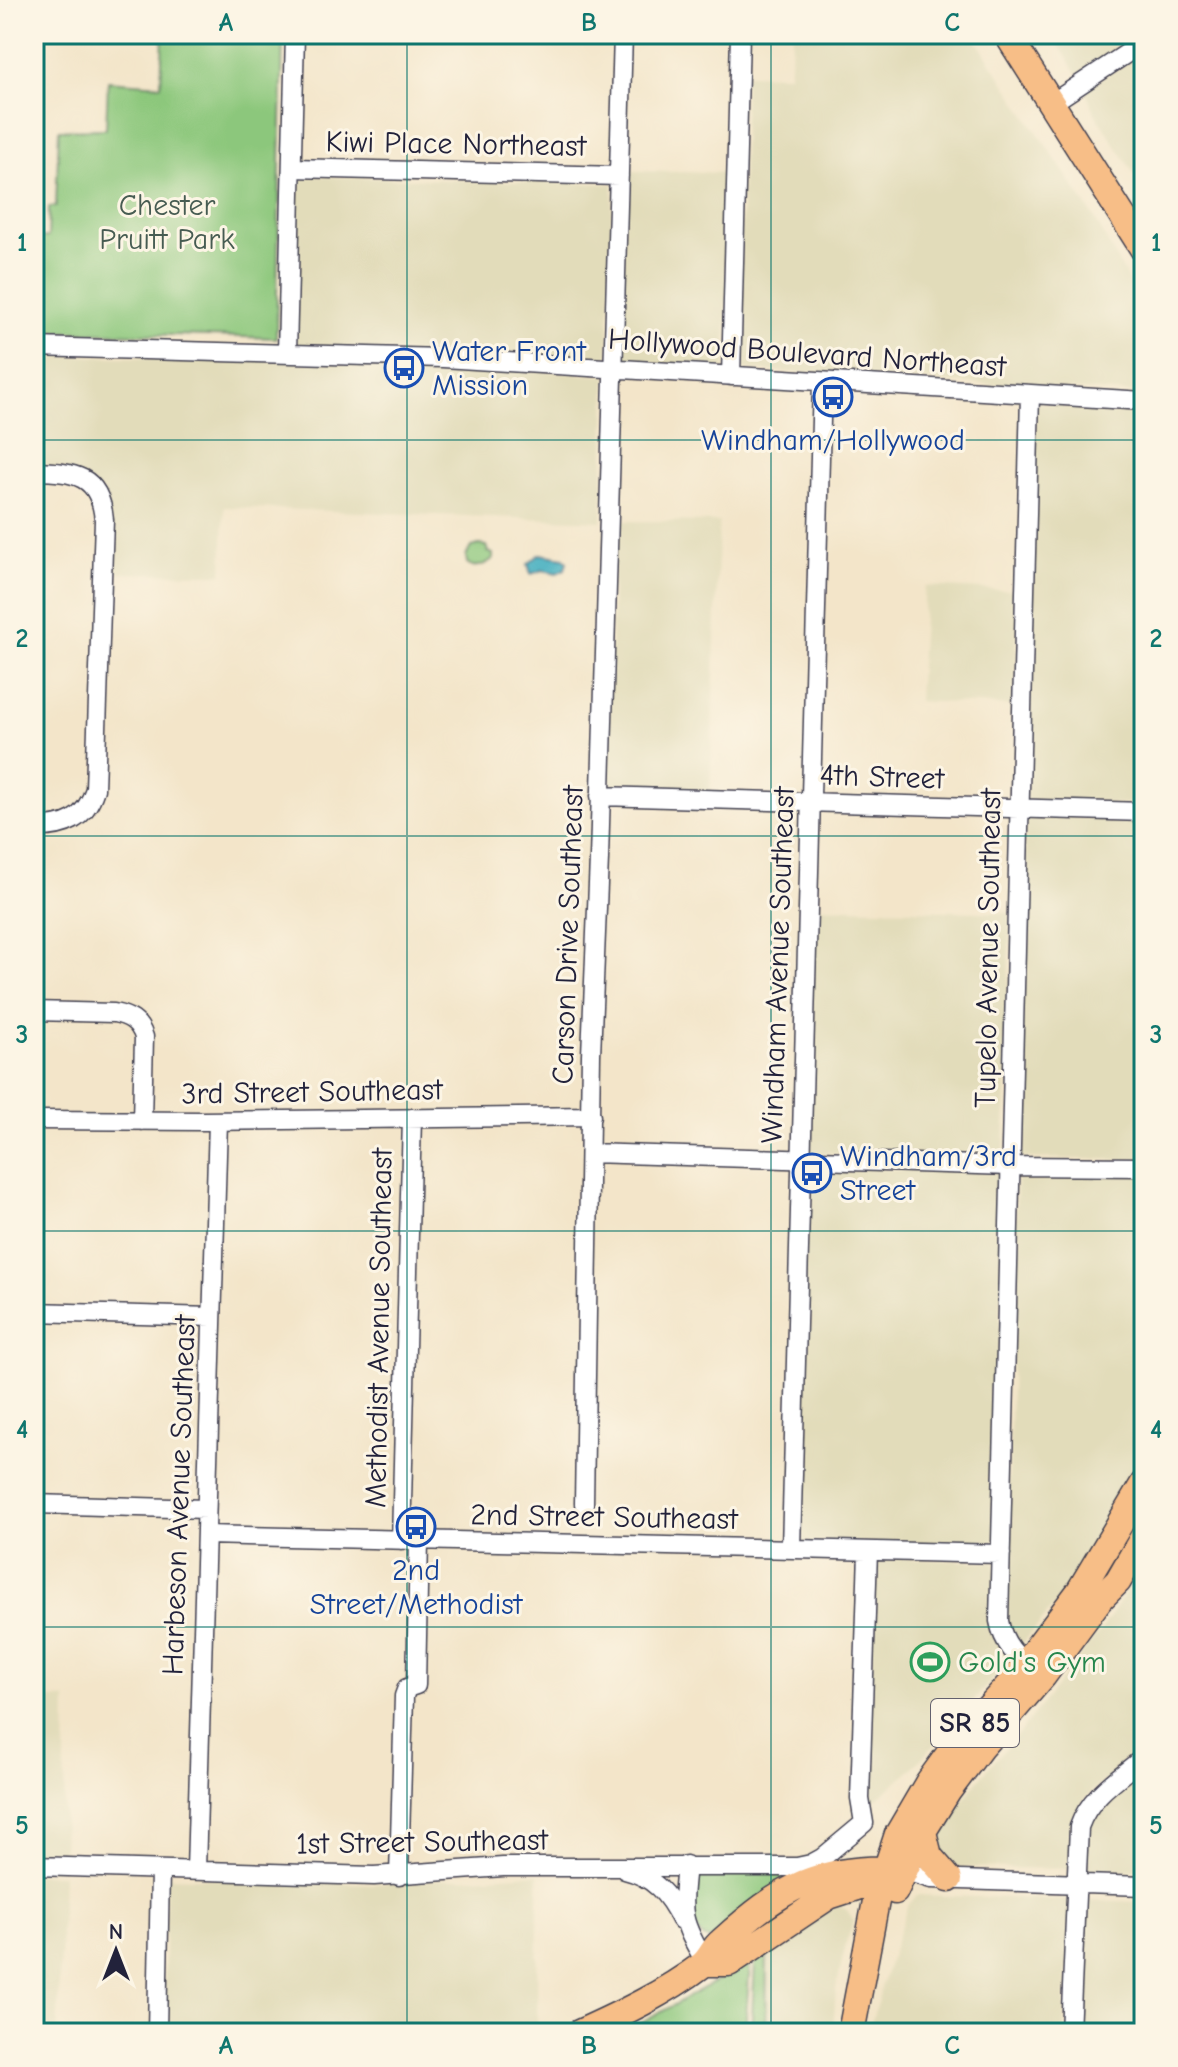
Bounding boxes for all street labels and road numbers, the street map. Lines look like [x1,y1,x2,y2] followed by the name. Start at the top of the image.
[325,124,588,164] street label: Kiwi Place Northeast
[607,322,1008,384] street label: Hollywood Boulevard Northeast
[819,757,946,797] street label: 4th Street
[545,783,591,1085] street label: Carson Drive Southeast
[754,785,802,1144] street label: Windham Avenue Southeast
[968,786,1008,1108] street label: Tupelo Avenue Southeast
[181,1072,444,1112] street label: 3rd Street Southeast
[358,1146,400,1508] street label: Methodist Avenue Southeast
[155,1313,203,1676] street label: Harbeson Avenue Southeast
[470,1497,739,1537] street label: 2nd Street Southeast
[931,1699,1019,1747] road number: SR 85
[296,1822,550,1862] street label: 1st Street Southeast

